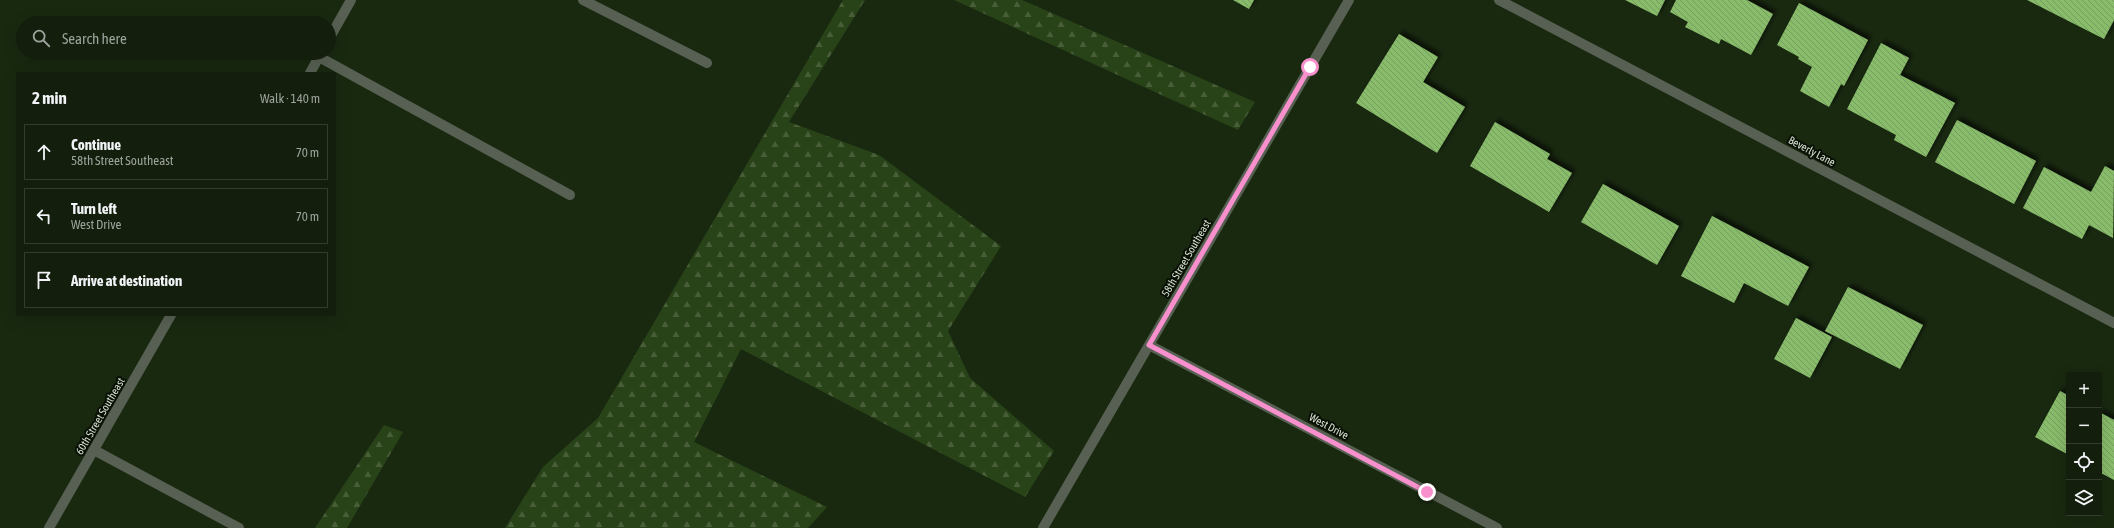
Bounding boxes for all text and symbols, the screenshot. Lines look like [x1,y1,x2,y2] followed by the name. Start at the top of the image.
[16,16,336,60] search box
[30,27,52,49] icon: search
[62,30,127,47] text: Search here
[1301,58,1319,76] route start
[32,88,67,108] text: 2 min
[260,91,320,106] text: Walk · 140 m
[1787,134,1837,168] street label: Beverly Lane
[71,136,121,153] text: Continue
[33,141,55,163] icon: ahead
[296,145,319,160] text: 70 m
[71,153,174,168] text: 58th Street Southeast
[71,200,117,217] text: Turn left
[33,205,55,227] icon: left
[296,209,319,224] text: 70 m
[71,217,121,232] text: West Drive
[1159,217,1213,299] street label: 58th Street Southeast
[33,269,55,291] icon: arrive
[71,272,182,289] text: Arrive at destination
[2066,372,2102,516] map controls
[2066,372,2102,408] button: +
[73,375,127,457] street label: 60th Street Southeast
[2066,408,2102,444] button: −
[1307,411,1351,441] street label: West Drive
[2066,444,2102,480] button: locate
[2066,480,2102,516] button: layers
[1418,483,1436,501] route end

